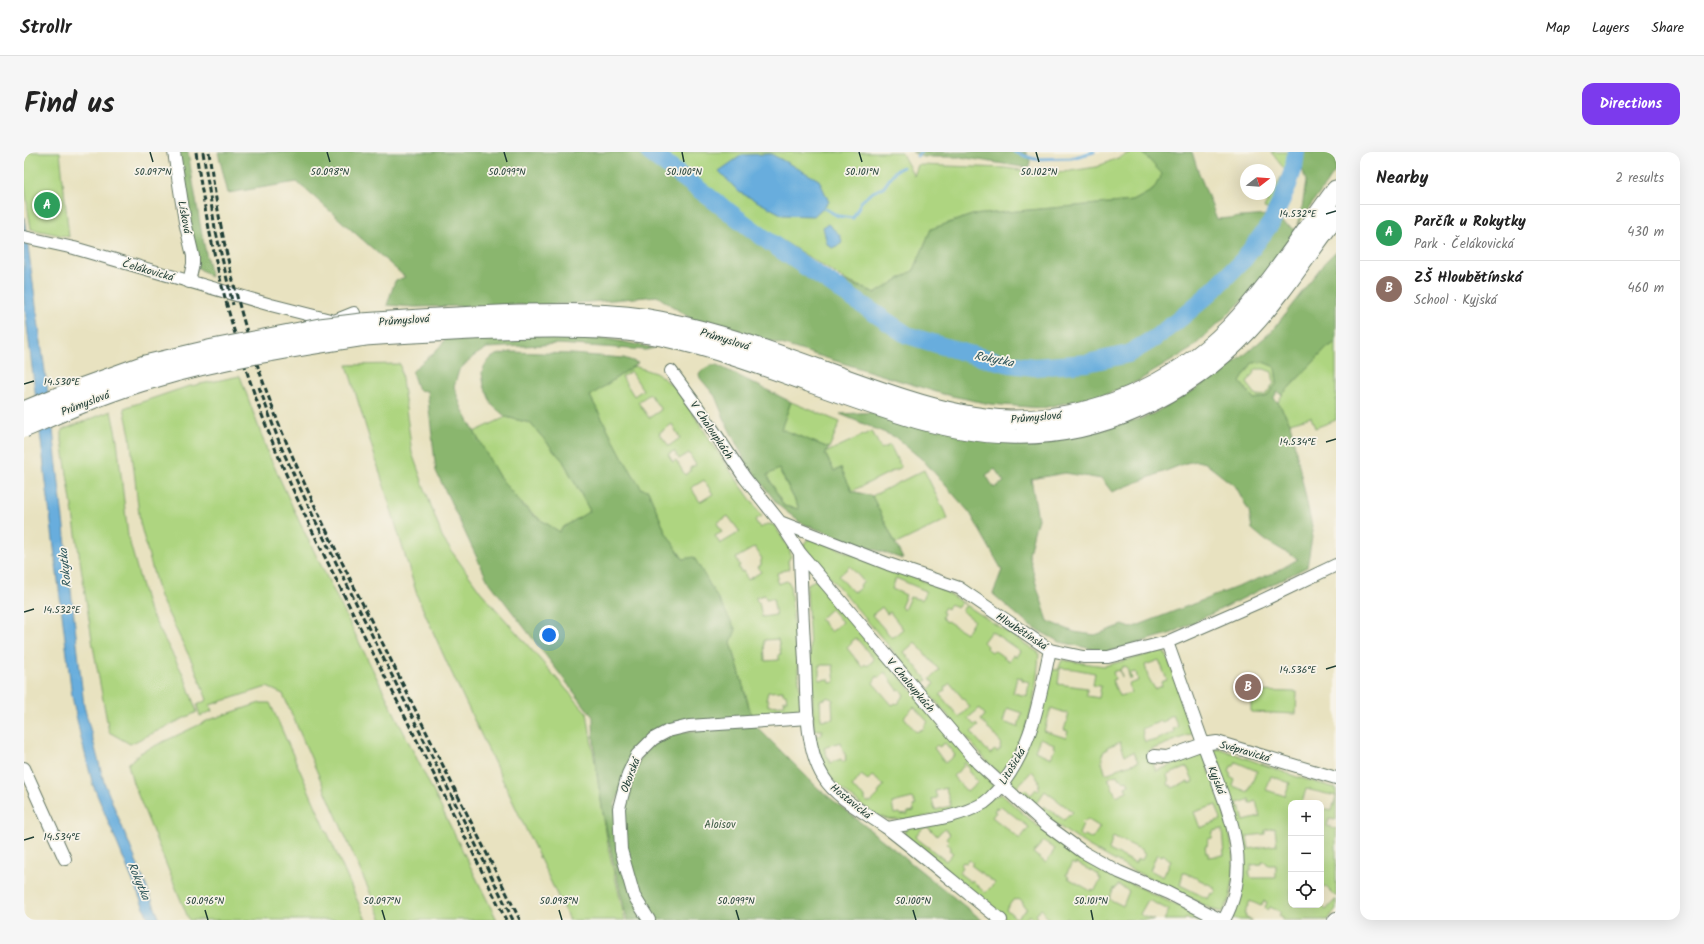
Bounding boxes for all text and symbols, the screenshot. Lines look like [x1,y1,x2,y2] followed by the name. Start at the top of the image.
[20,13,72,43] text: Strollr
[1546,17,1570,39] text: Map
[1592,17,1630,39] text: Layers
[1652,17,1684,39] text: Share
[24,82,115,127] text: Find us
[1582,83,1680,125] button: Directions
[134,164,172,180] text: 50.097°N
[311,164,350,180] text: 50.098°N
[488,164,526,180] text: 50.099°N
[666,164,702,180] text: 50.100°N
[845,164,879,180] text: 50.101°N
[1021,164,1058,180] text: 50.102°N
[1240,164,1276,200] north arrow
[1376,165,1428,192] text: Nearby
[1616,168,1664,189] text: 2 results
[34,190,60,220] pin: A
[172,199,196,237] street label: Lísková
[1279,206,1318,222] text: 14.532°E
[1414,210,1526,234] text: Parčík u Rokytky
[1385,222,1393,243] text: A
[1627,222,1664,243] text: 430 m
[1414,234,1514,255] text: Park · Čelákovická
[120,255,177,287] street label: Čelákovická
[1414,266,1522,290] text: ZŠ Hloubětínská
[1385,278,1393,299] text: B
[1628,278,1664,299] text: 460 m
[1414,290,1497,311] text: School · Kyjská
[378,310,432,332] street label: Průmyslová
[698,324,753,357] street label: Průmyslová
[973,346,1016,373] water label: Rokytka
[44,374,81,390] text: 14.530°E
[58,386,114,421] street label: Průmyslová
[685,398,737,464] street label: V Chaloupkách
[1010,407,1064,429] street label: Průmyslová
[1280,434,1318,450] text: 14.534°E
[54,546,77,589] water label: Rokytka
[43,602,82,618] text: 14.532°E
[992,608,1052,656] street label: Hloubětínská
[539,625,559,645] your location
[882,654,939,717] street label: V Chaloupkách
[1280,662,1318,678] text: 14.536°E
[1235,672,1261,702] pin: B
[1217,736,1274,768] street label: Svépravická
[995,743,1032,788] street label: Litošická
[616,754,646,795] street label: Oborská
[1202,763,1230,799] street label: Kyjská
[826,779,876,825] street label: Hostavická
[1288,800,1324,908] map controls
[1288,800,1324,836] button: +
[704,816,736,834] park label: Aloisov
[44,829,82,845] text: 14.534°E
[1288,836,1324,872] button: −
[122,859,156,904] water label: Rokytka
[1288,872,1324,908] button: locate
[186,893,224,909] text: 50.096°N
[363,893,401,909] text: 50.097°N
[540,893,579,909] text: 50.098°N
[717,893,755,909] text: 50.099°N
[895,893,931,909] text: 50.100°N
[1074,893,1108,909] text: 50.101°N

